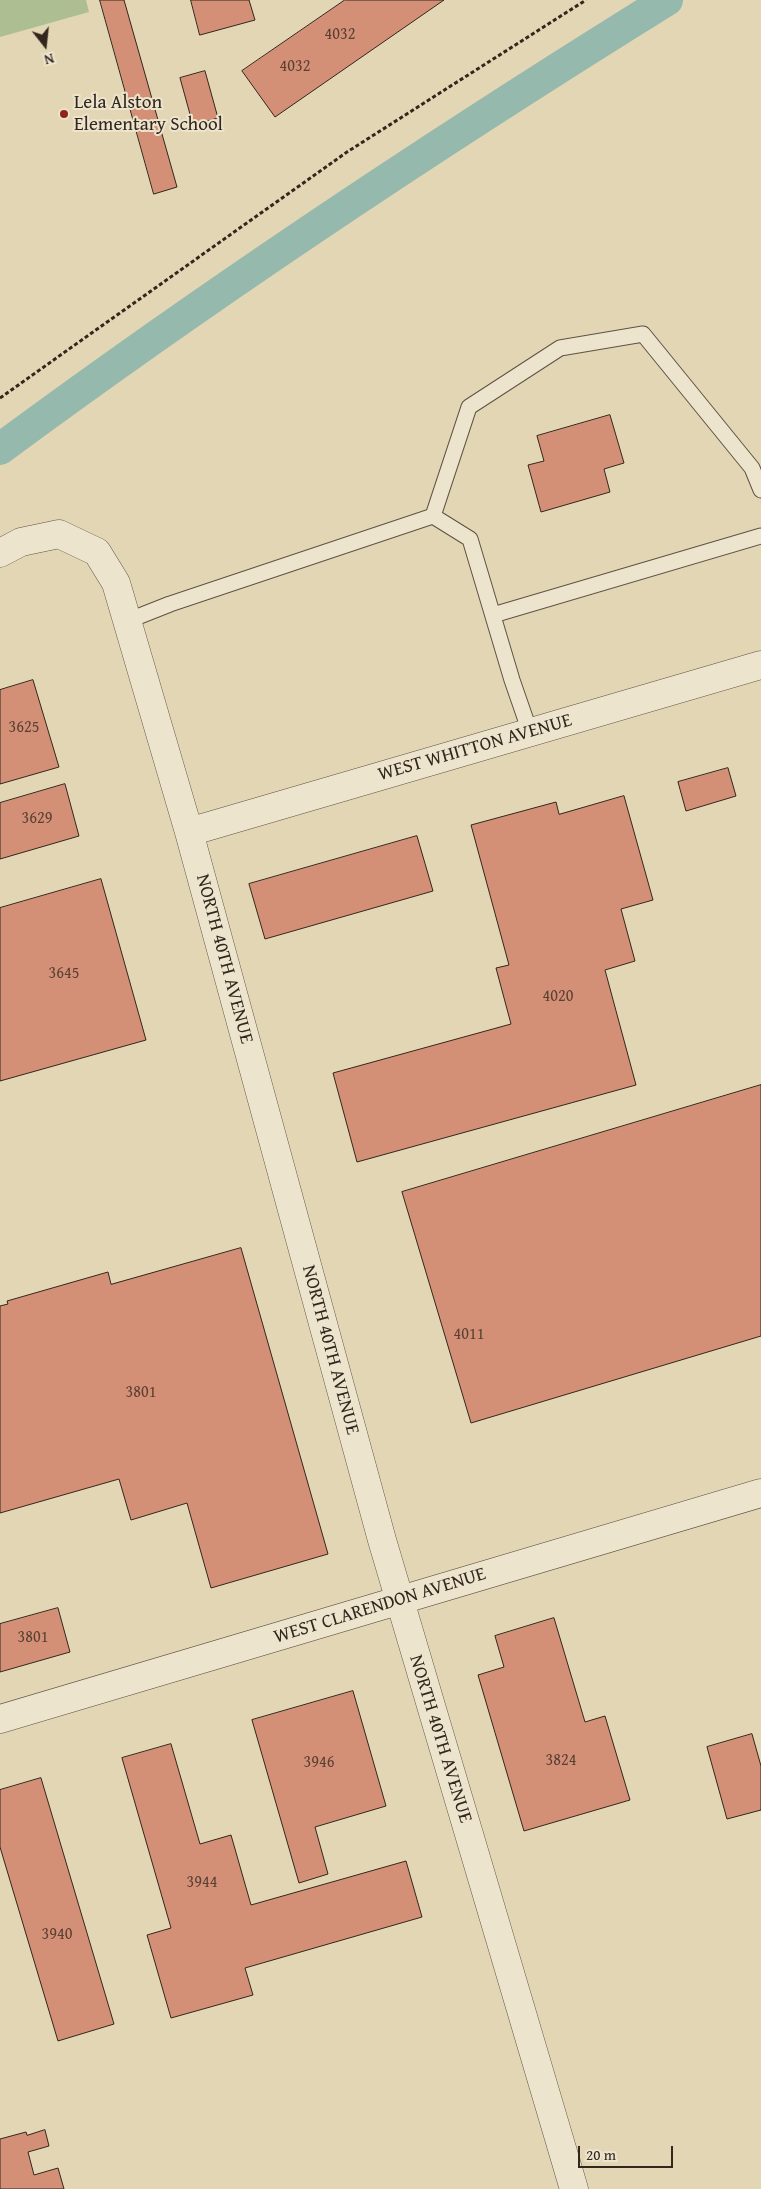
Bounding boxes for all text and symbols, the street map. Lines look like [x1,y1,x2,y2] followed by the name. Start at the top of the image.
[20,20,70,70] north arrow
[325,25,355,45] house number: 4032
[42,49,56,70] text: N
[280,57,310,77] house number: 4032
[74,92,223,136] place label: Lela Alston Elementary School
[58,108,70,120] marker: Lela Alston Elementary School
[375,709,575,787] street label: WEST WHITTON AVENUE
[9,718,39,738] house number: 3625
[22,809,52,829] house number: 3629
[190,872,258,1046] street label: NORTH 40TH AVENUE
[49,964,79,984] house number: 3645
[543,987,573,1007] house number: 4020
[296,1263,364,1437] street label: NORTH 40TH AVENUE
[454,1325,484,1345] house number: 4011
[126,1383,156,1403] house number: 3801
[271,1563,489,1649] street label: WEST CLARENDON AVENUE
[18,1628,48,1648] house number: 3801
[404,1652,476,1826] street label: NORTH 40TH AVENUE
[546,1751,576,1771] house number: 3824
[304,1753,334,1773] house number: 3946
[187,1873,217,1893] house number: 3944
[42,1925,72,1945] house number: 3940
[581,2136,676,2168] scale bar
[586,2144,616,2165] text: 20 m

